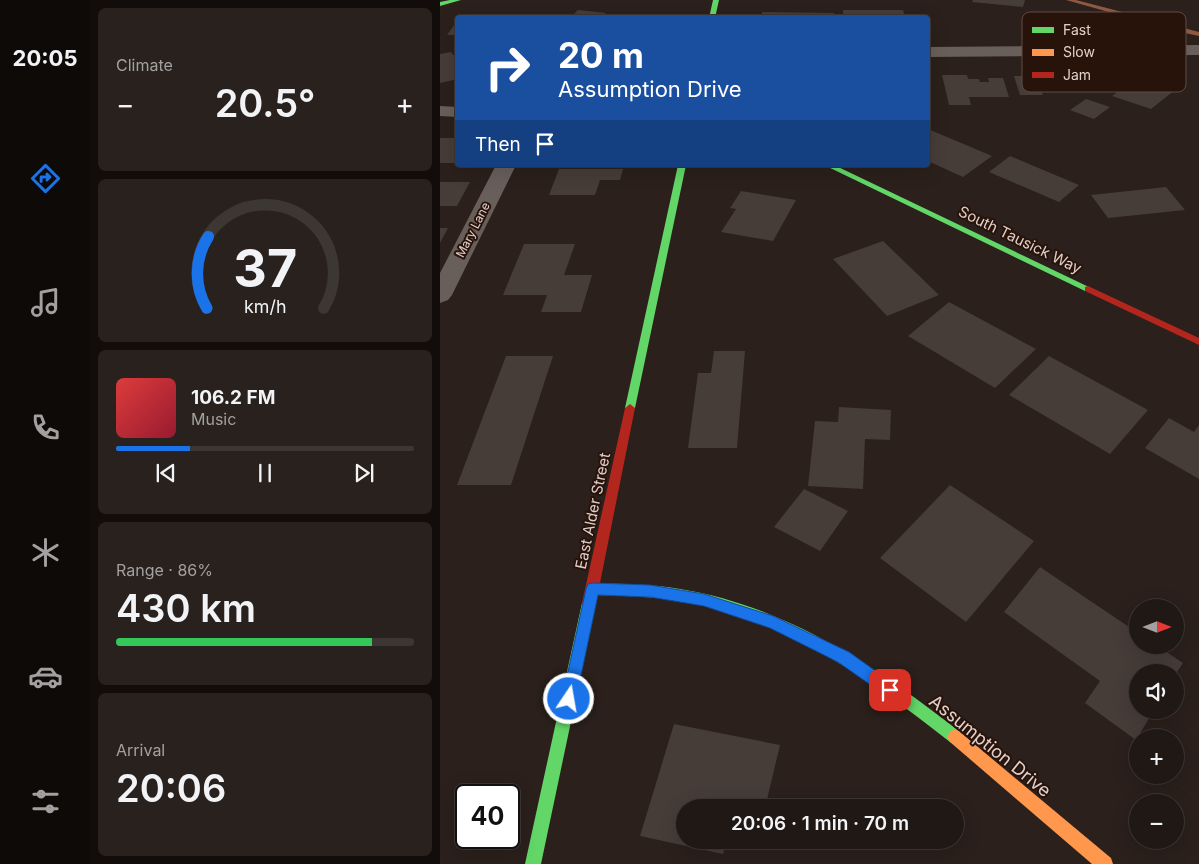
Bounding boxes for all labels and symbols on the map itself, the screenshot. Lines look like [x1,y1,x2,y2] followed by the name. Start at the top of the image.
[1022,12,1186,92] legend
[1063,21,1091,38] text: Fast
[1063,43,1095,60] text: Slow
[1063,66,1091,83] text: Jam
[452,200,493,260] street label: Mary Lane
[956,202,1085,278] street label: South Tausick Way
[571,451,614,571] street label: East Alder Street
[1129,599,1184,654] north arrow
[869,669,911,711] pin
[542,672,594,724] position arrow
[925,690,1055,801] street label: Assumption Drive
[455,784,520,849] speed limit sign: 40

